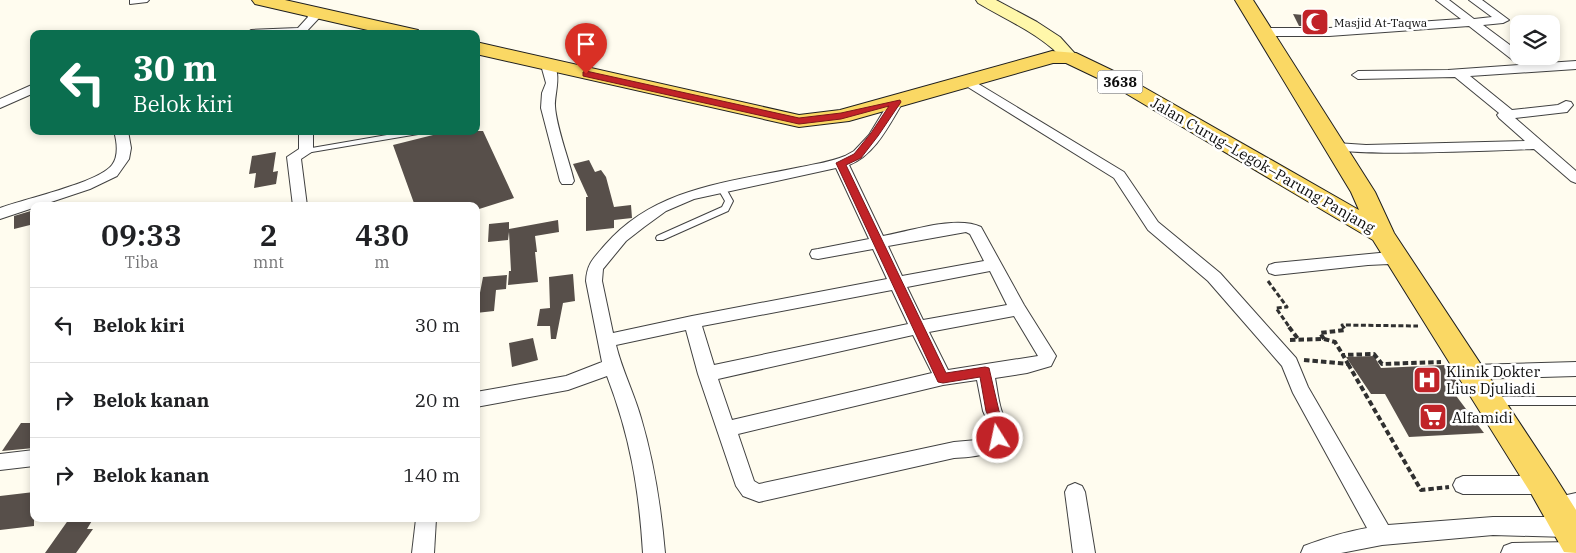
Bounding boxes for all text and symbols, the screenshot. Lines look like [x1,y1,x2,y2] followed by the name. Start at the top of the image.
[1300,7,1330,37] mosque icon: Masjid At-Taqwa
[1334,15,1428,30] place label: Masjid At-Taqwa
[1510,15,1560,65] map controls
[1510,15,1560,65] button: layers
[565,23,607,74] pin
[572,30,600,58] icon: arrive
[133,45,217,91] text: 30 m
[50,50,115,115] icon: left
[1098,70,1142,94] road number: 3638
[133,89,233,118] text: Belok kiri
[1148,93,1378,237] street label: Jalan Curug–Legok–Parung Panjang
[101,215,182,254] text: 09:33
[259,215,277,254] text: 2
[355,215,409,254] text: 430
[124,252,158,272] text: Tiba
[253,252,284,272] text: mnt
[374,252,390,272] text: m
[50,311,78,339] icon: left
[93,313,185,337] text: Belok kiri
[415,313,460,337] text: 30 m
[1446,362,1540,398] place label: Klinik Dokter Lius Djuliadi
[1412,365,1442,395] hospital icon: Klinik Dokter Lius Djuliadi
[50,386,78,414] icon: right
[93,388,209,412] text: Belok kanan
[415,388,460,412] text: 20 m
[1418,402,1448,432] supermarket icon: Alfamidi
[1452,408,1513,427] place label: Alfamidi
[971,411,1023,463] position arrow
[50,461,78,489] icon: right
[93,463,209,487] text: Belok kanan
[403,463,460,487] text: 140 m

